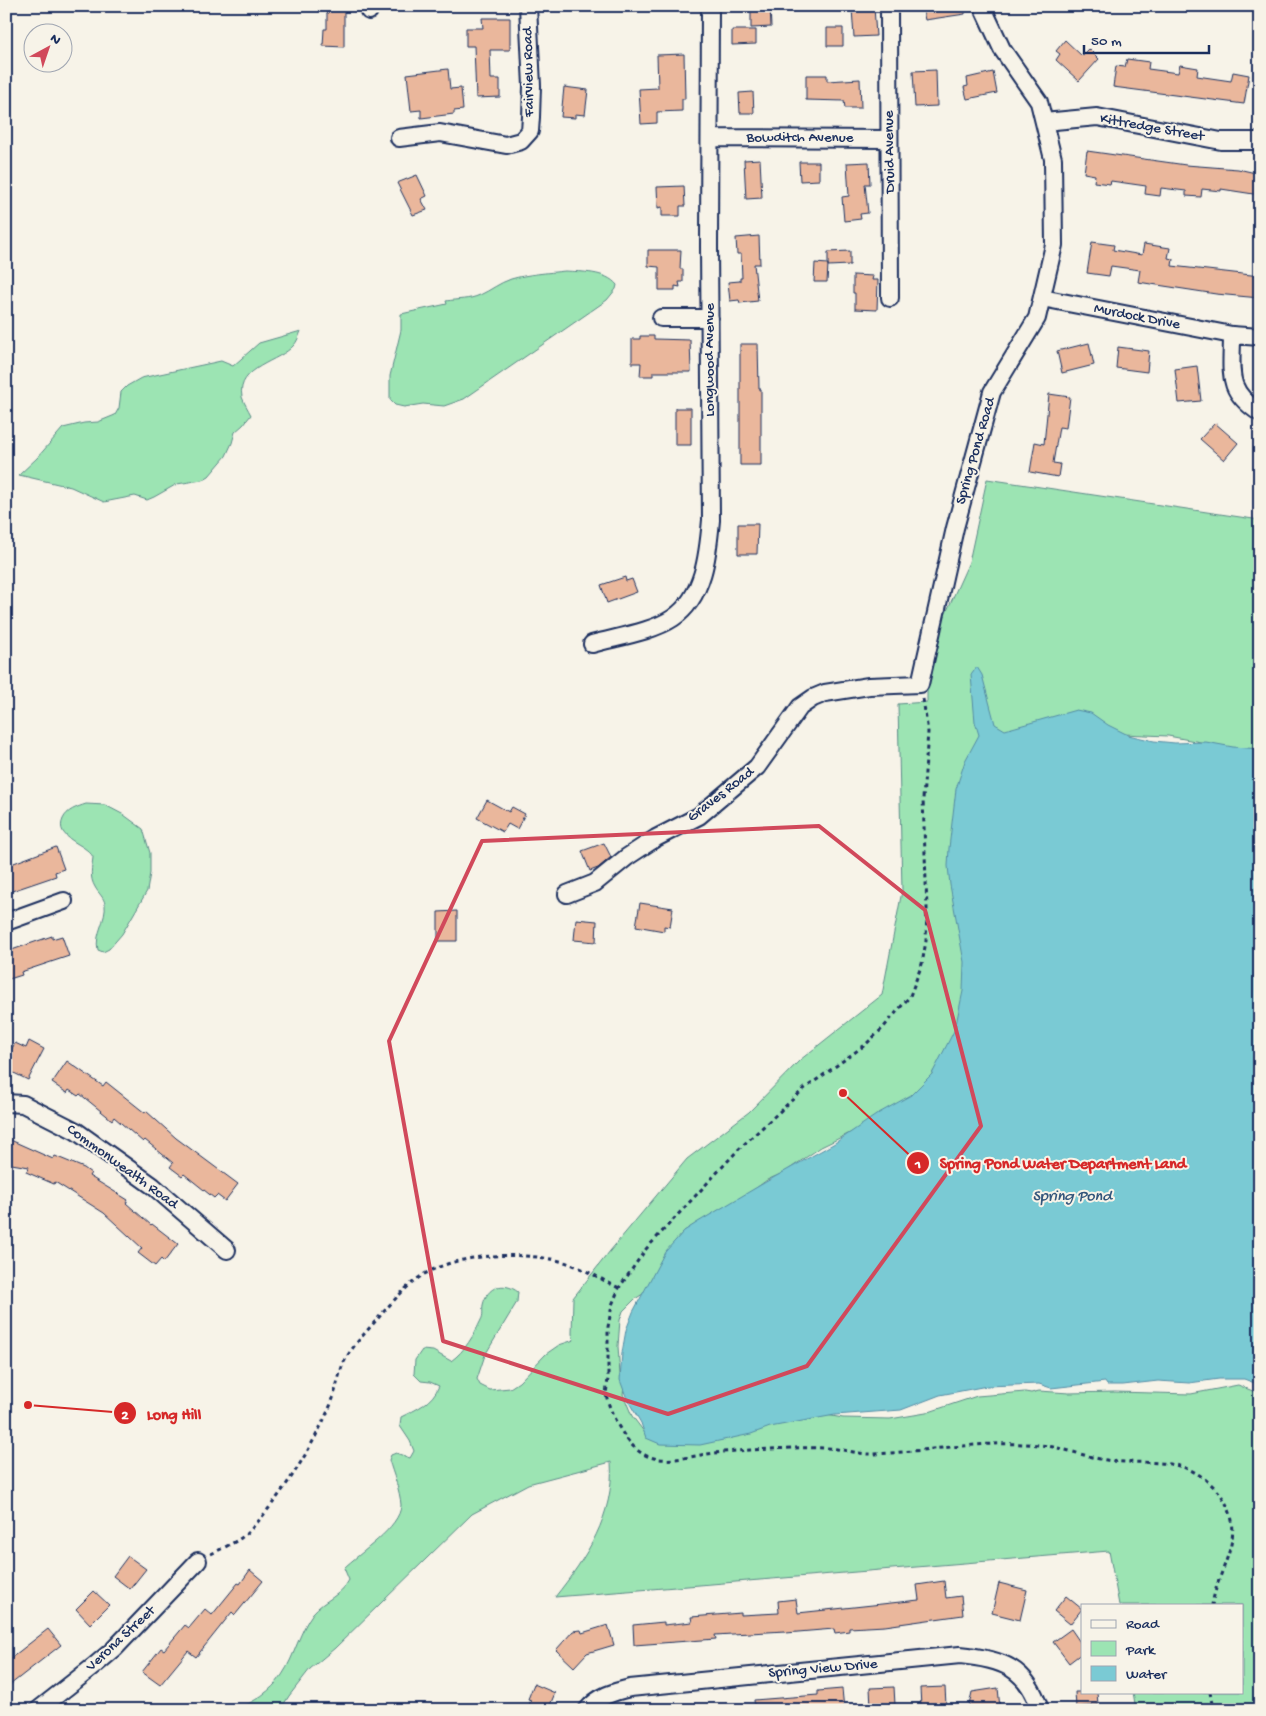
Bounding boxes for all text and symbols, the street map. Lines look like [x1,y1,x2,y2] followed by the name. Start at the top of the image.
[22,22,72,72] north arrow
[1084,22,1208,54] scale bar
[519,26,539,118] street label: Fairview Road
[46,31,64,49] text: N
[1091,33,1122,51] text: 50 m
[880,110,900,195] street label: Druid Avenue
[1099,110,1207,146] street label: Kittredge Street
[745,129,854,147] street label: Bowditch Avenue
[1092,300,1182,334] street label: Murdock Drive
[701,303,719,417] street label: Longwood Avenue
[952,394,1000,507] street label: Spring Pond Road
[684,763,759,827] street label: Graves Road
[63,1120,182,1214] street label: Commonwealth Road
[905,1147,1197,1178] callout: Spring Pond Water Department Land
[914,1156,921,1174] text: 1
[940,1156,1188,1175] text: Spring Pond Water Department Land
[1032,1188,1113,1207] water label: Spring Pond
[112,1398,212,1429] callout: Long Hill
[121,1407,129,1425] text: 2
[147,1407,202,1426] text: Long Hill
[82,1601,161,1676] street label: Verona Street
[1081,1604,1244,1694] legend
[1126,1616,1160,1634] text: Road
[1125,1642,1156,1660] text: Park
[768,1655,878,1683] street label: Spring View Drive
[1126,1666,1168,1684] text: Water

